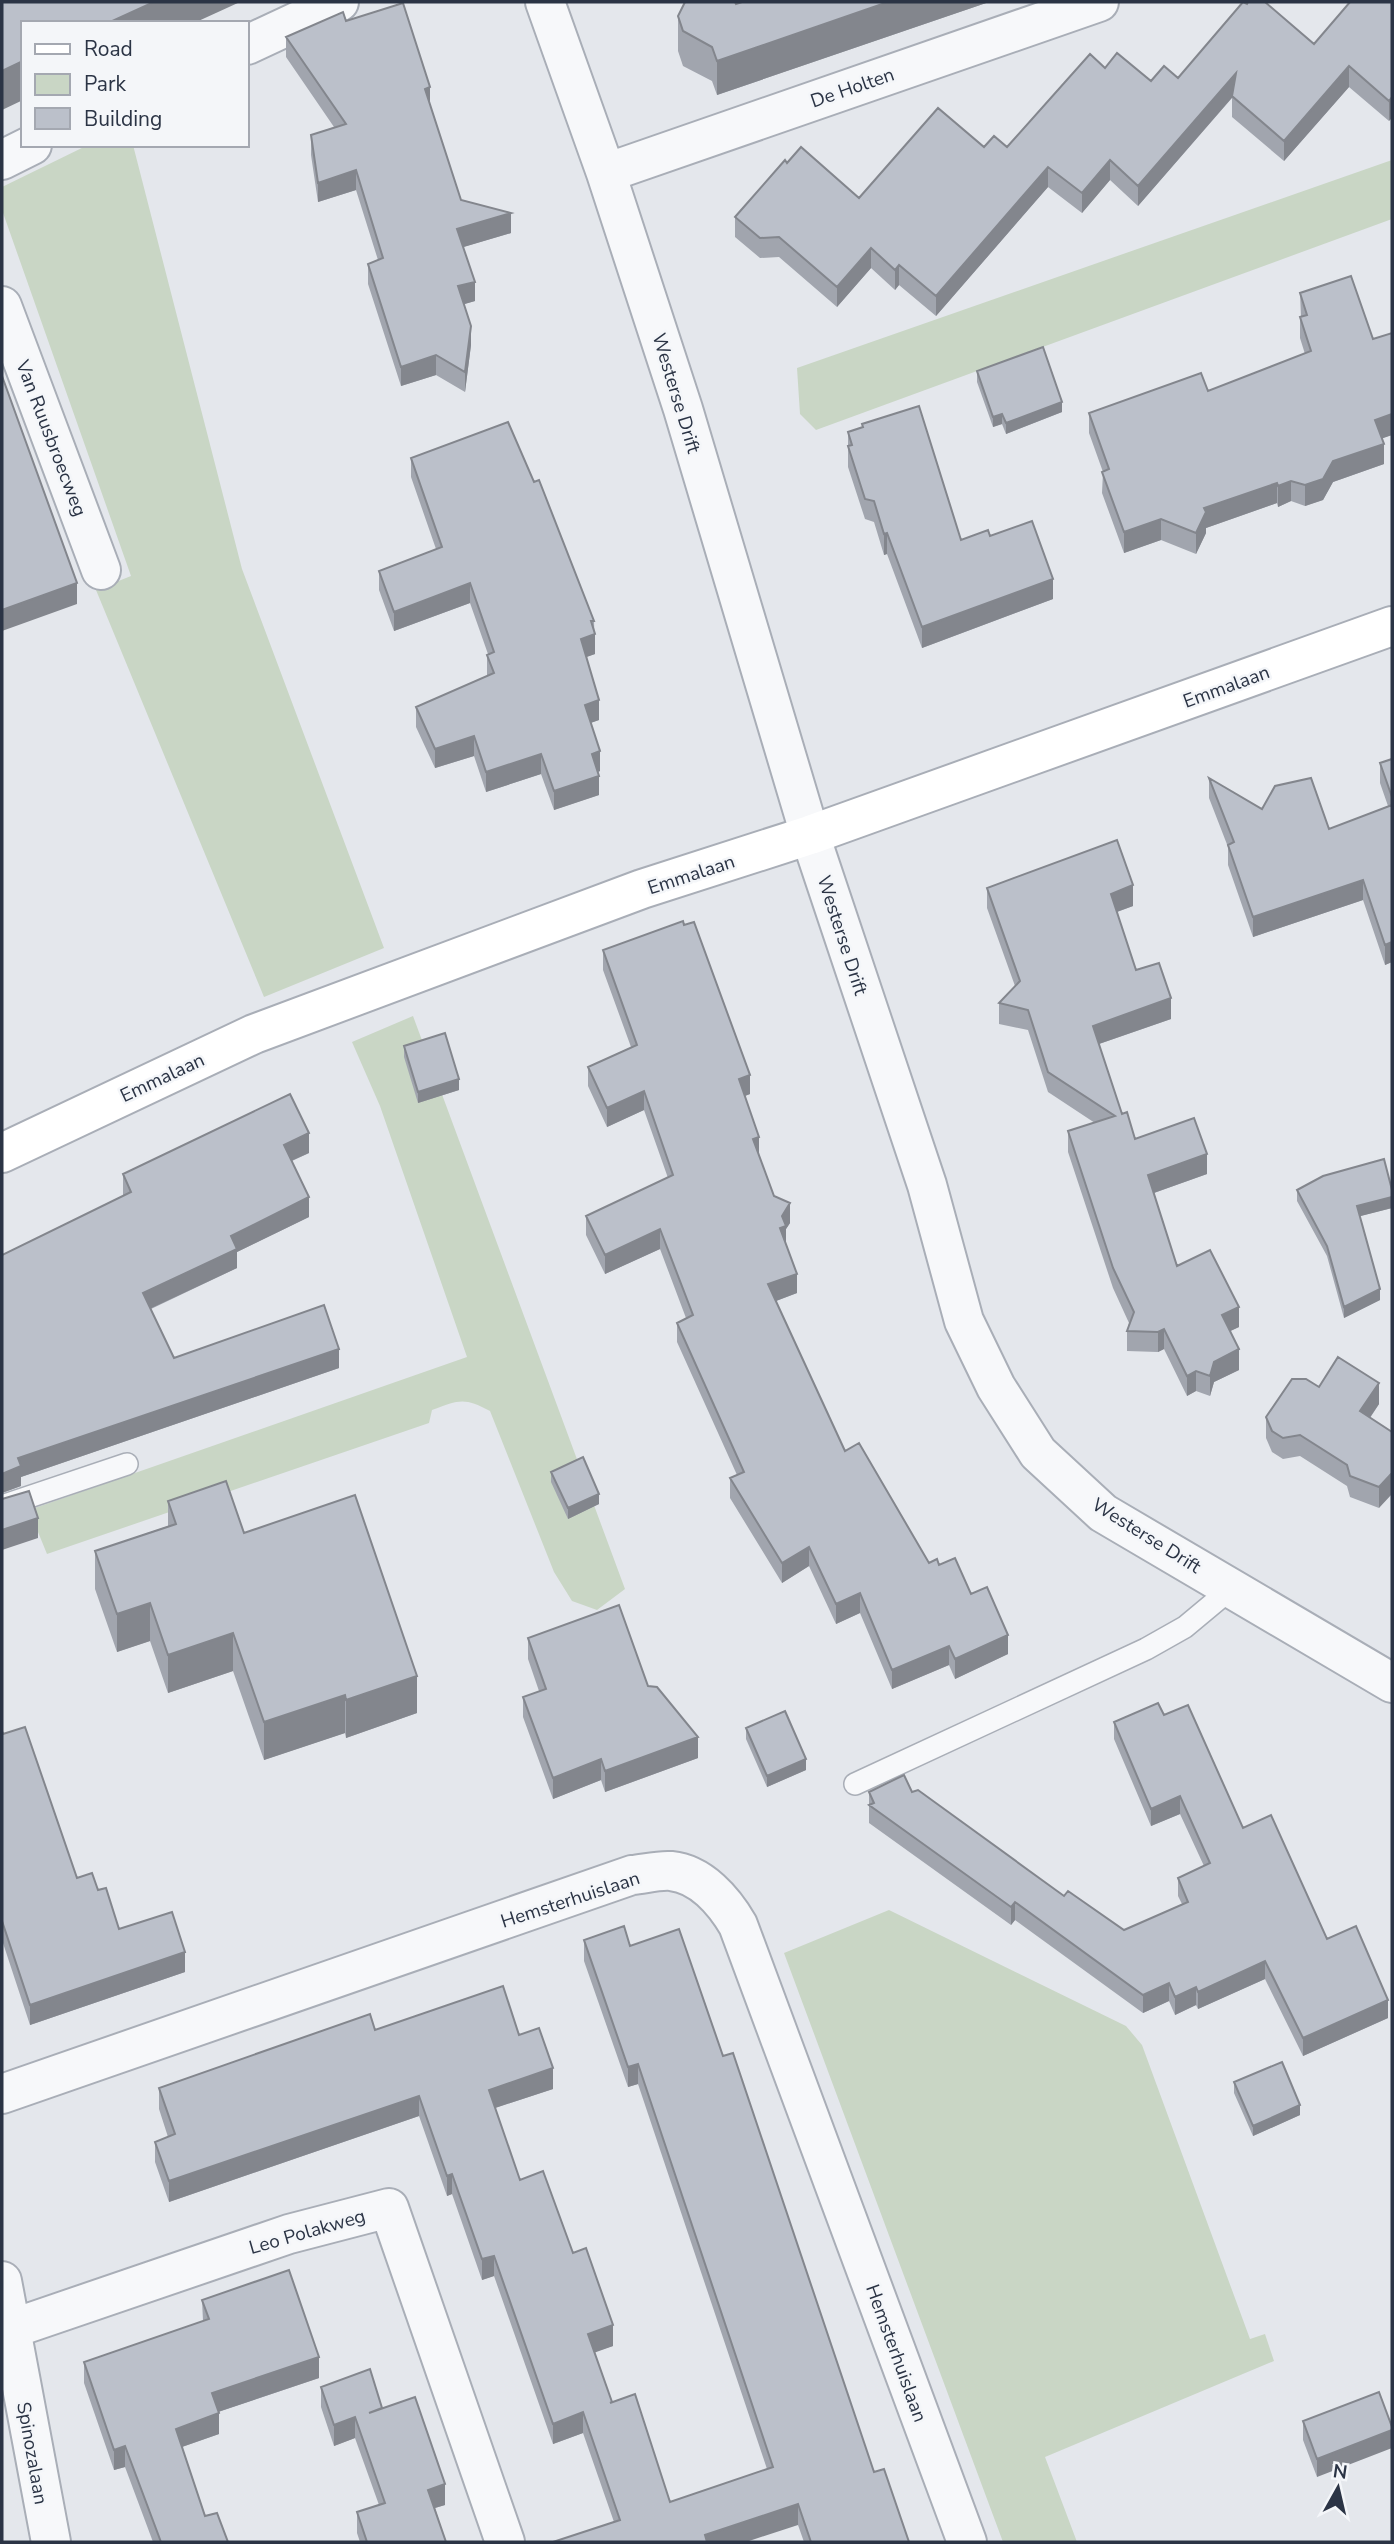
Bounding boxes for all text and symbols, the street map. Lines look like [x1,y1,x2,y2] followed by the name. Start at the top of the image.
[21,21,248,147] legend
[84,35,133,63] text: Road
[807,61,898,114] street label: De Holten
[84,70,126,98] text: Park
[84,105,162,133] text: Building
[645,330,707,457] street label: Westerse Drift
[9,356,93,520] street label: Van Ruusbroecweg
[1179,659,1273,715] street label: Emmalaan
[644,849,738,901] street label: Emmalaan
[810,872,874,999] street label: Westerse Drift
[116,1047,209,1109] street label: Emmalaan
[1087,1492,1206,1580] street label: Westerse Drift
[497,1865,643,1935] street label: Hemsterhuislaan
[246,2203,368,2261] street label: Leo Polakweg
[859,2281,933,2426] street label: Hemsterhuislaan
[10,2400,54,2507] street label: Spinozalaan
[1303,2453,1373,2523] north arrow
[1331,2458,1349,2486] text: N

